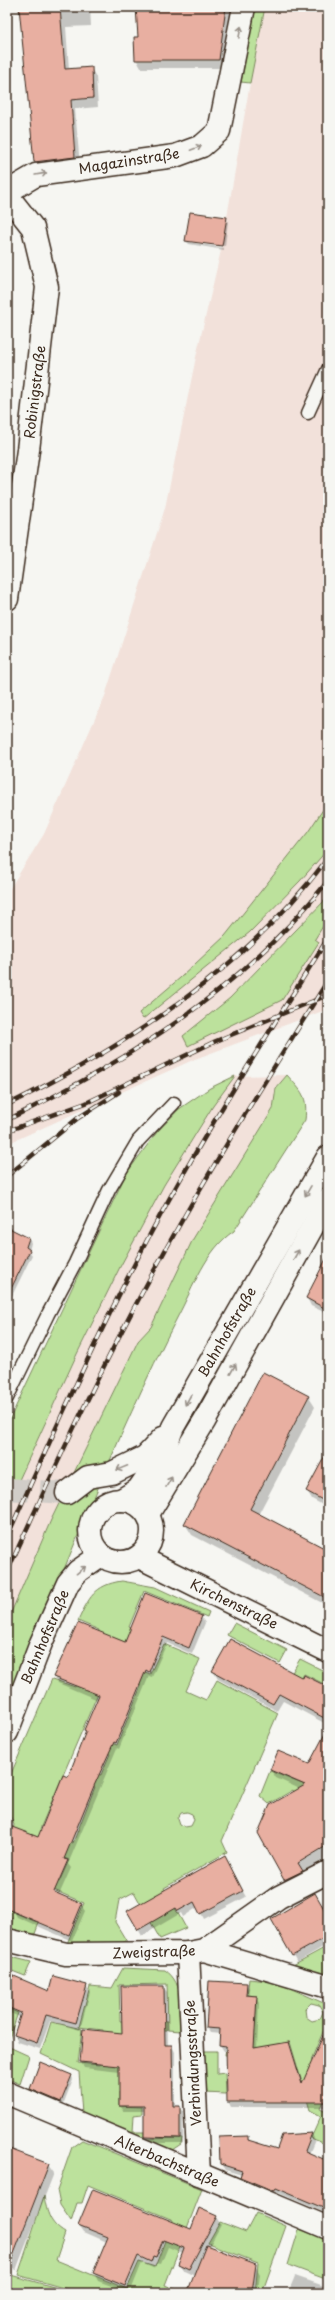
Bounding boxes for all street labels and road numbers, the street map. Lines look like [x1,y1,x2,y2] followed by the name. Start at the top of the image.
[77,142,181,179] street label: Magazinstraße
[18,344,51,440] street label: Robinigstraße
[192,1283,261,1381] street label: Bahnhofstraße
[187,1573,282,1634] street label: Kirchenstraße
[15,1586,74,1687] street label: Bahnhofstraße
[112,1940,196,1963] street label: Zweigstraße
[179,2000,206,2127] street label: Verbindungsstraße
[112,2129,223,2192] street label: Alterbachstraße

